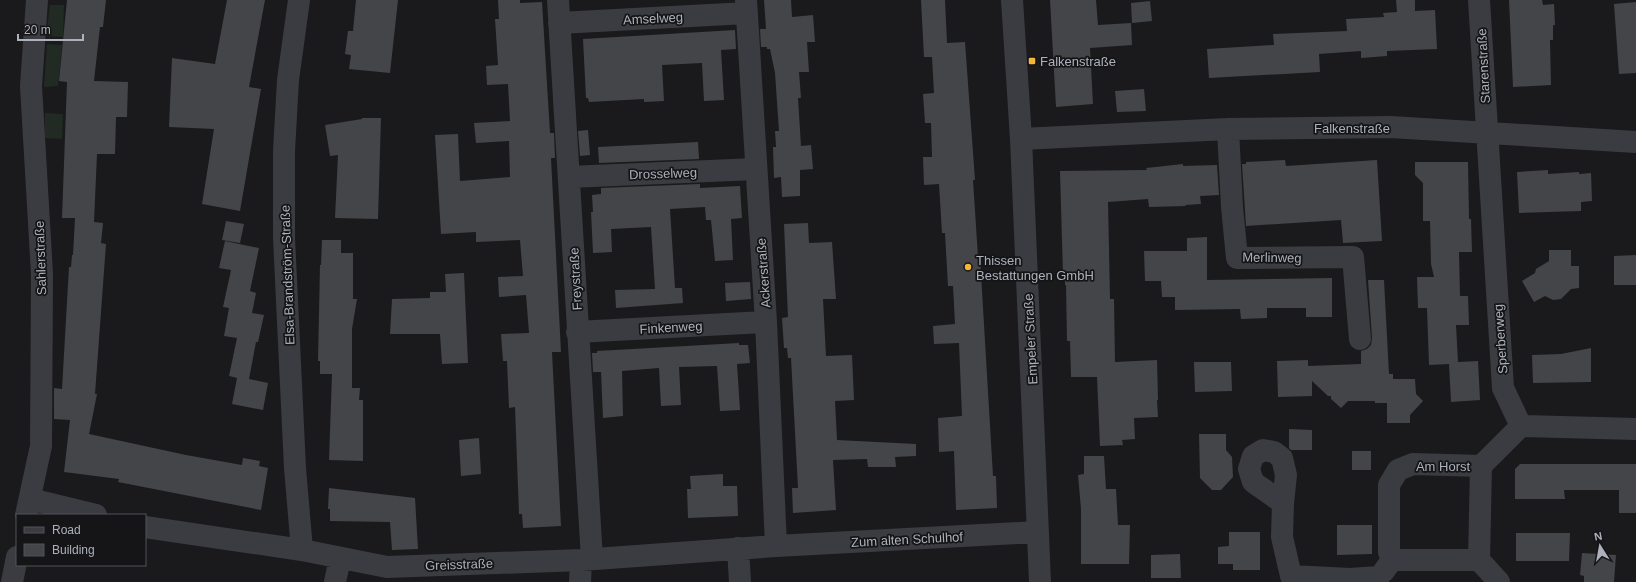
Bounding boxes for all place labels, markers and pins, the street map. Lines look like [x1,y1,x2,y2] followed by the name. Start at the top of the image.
[1040,54,1116,69] place label: Falkenstraße
[1027,56,1037,66] marker: Falkenstraße
[976,253,1094,283] place label: Thissen Bestattungen GmbH
[963,262,973,272] marker: Thissen Bestattungen GmbH

